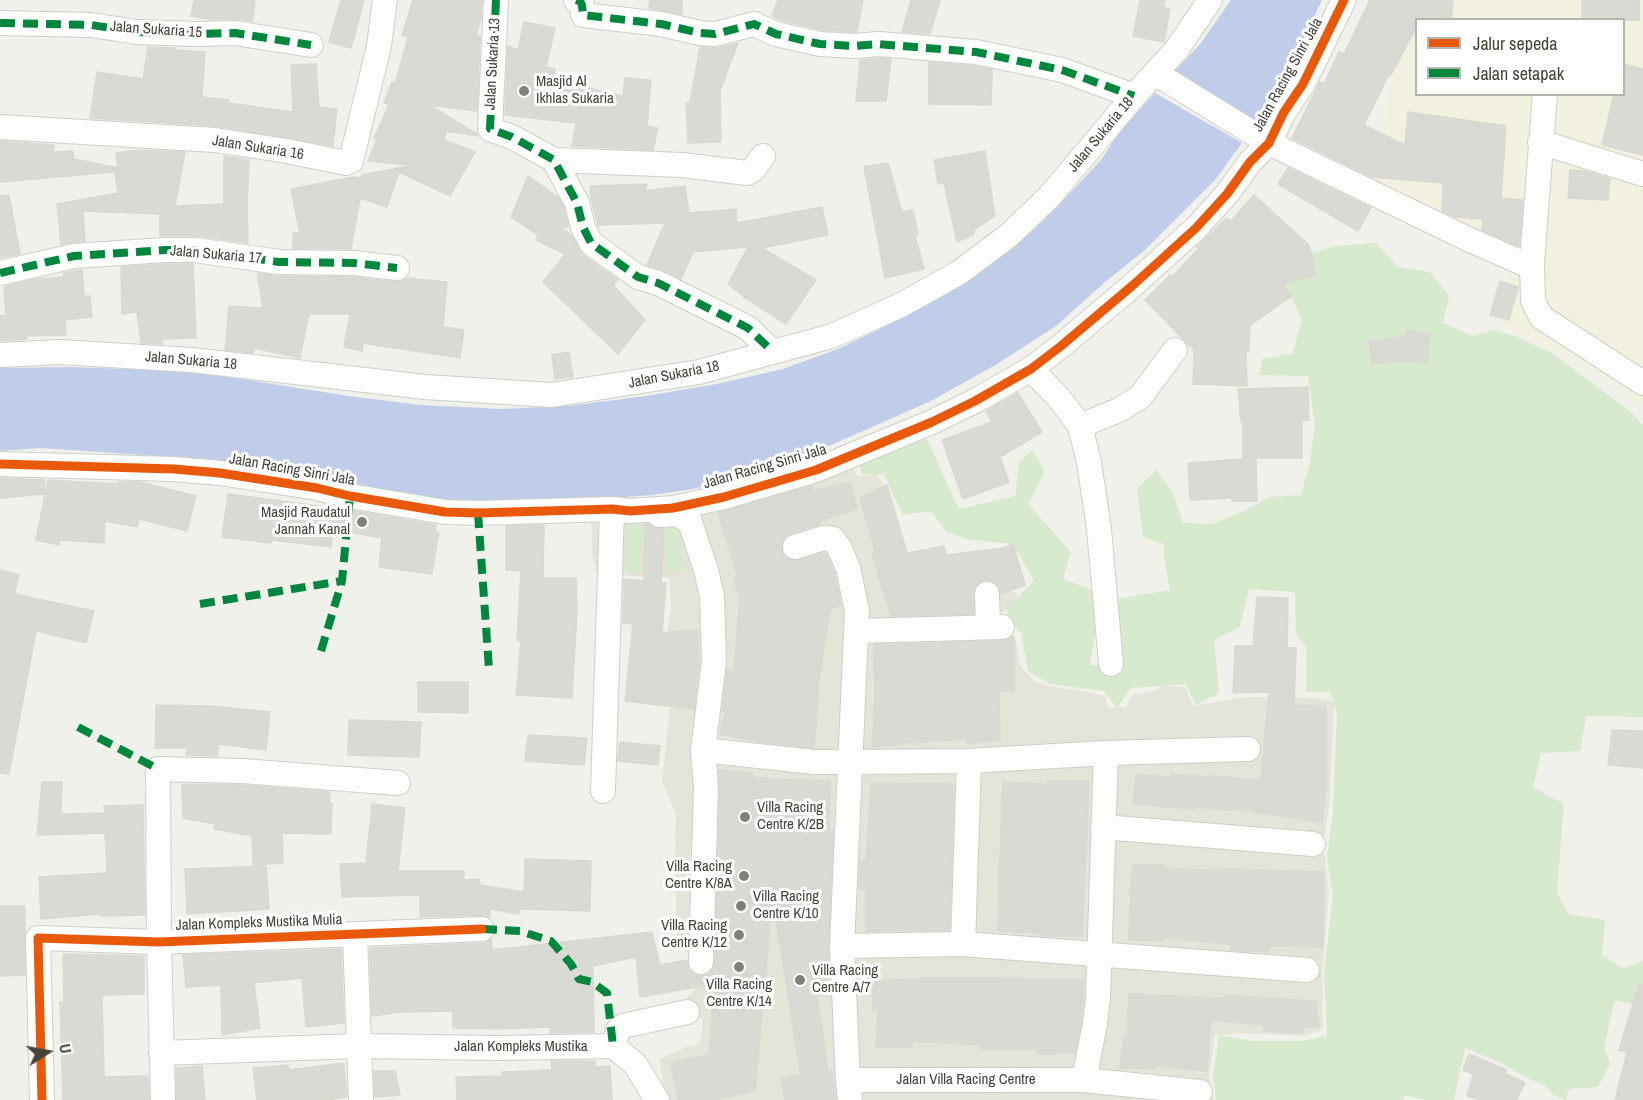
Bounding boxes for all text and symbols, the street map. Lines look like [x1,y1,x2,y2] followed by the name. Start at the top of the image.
[1249,15,1327,135] street label: Jalan Racing Sinri Jala
[482,17,504,111] street label: Jalan Sukaria 13
[109,18,203,42] street label: Jalan Sukaria 15
[1415,18,1625,96] legend
[1473,31,1558,56] text: Jalur sepeda
[1473,61,1564,86] text: Jalan setapak
[536,73,614,108] place label: Masjid Al Ikhlas Sukaria
[517,84,531,98] marker: Masjid Al Ikhlas Sukaria
[1064,94,1138,176] street label: Jalan Sukaria 18
[211,132,305,164] street label: Jalan Sukaria 16
[169,242,263,268] street label: Jalan Sukaria 17
[144,348,238,374] street label: Jalan Sukaria 18
[627,357,721,393] street label: Jalan Sukaria 18
[701,441,829,493] street label: Jalan Racing Sinri Jala
[228,450,356,490] street label: Jalan Racing Sinri Jala
[261,504,350,539] place label: Masjid Raudatul Jannah Kanal
[355,515,369,529] marker: Masjid Raudatul Jannah Kanal
[757,799,824,834] place label: Villa Racing Centre K/2B
[738,810,752,824] marker: Villa Racing Centre K/2B
[665,858,732,893] place label: Villa Racing Centre K/8A
[737,869,751,883] marker: Villa Racing Centre K/8A
[753,888,819,923] place label: Villa Racing Centre K/10
[734,899,748,913] marker: Villa Racing Centre K/10
[175,911,343,935] street label: Jalan Kompleks Mustika Mulia
[661,917,727,952] place label: Villa Racing Centre K/12
[732,928,746,942] marker: Villa Racing Centre K/12
[732,960,746,974] marker: Villa Racing Centre K/14
[812,962,878,997] place label: Villa Racing Centre A/7
[793,973,807,987] marker: Villa Racing Centre A/7
[706,976,772,1011] place label: Villa Racing Centre K/14
[18,1022,78,1082] north arrow
[454,1038,588,1056] street label: Jalan Kompleks Mustika
[54,1042,77,1055] text: U
[896,1071,1036,1089] street label: Jalan Villa Racing Centre

